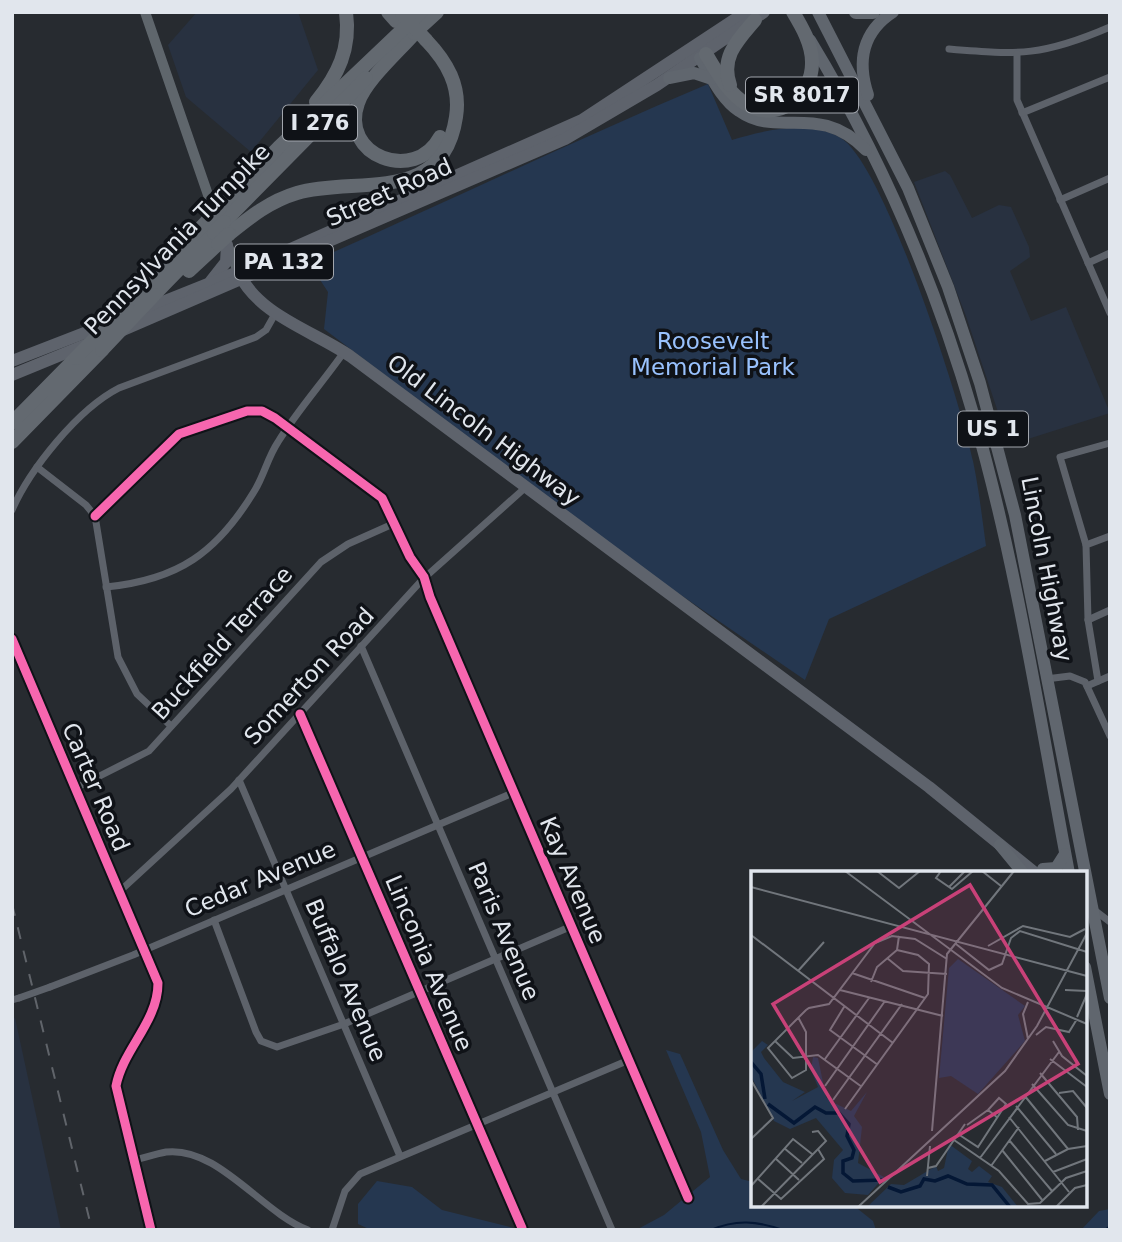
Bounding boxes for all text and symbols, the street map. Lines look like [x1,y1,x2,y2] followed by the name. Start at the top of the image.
[746,78,858,112] road number: SR 8017
[283,106,357,140] road number: I 276
[79,138,275,340] street label: Pennsylvania Turnpike
[322,153,456,231] street label: Street Road
[235,244,333,280] road number: PA 132
[631,328,796,380] park label: Roosevelt Memorial Park
[383,349,585,511] street label: Old Lincoln Highway
[958,412,1028,446] road number: US 1
[1016,474,1078,664] street label: Lincoln Highway
[146,561,298,725] street label: Buckfield Terrace
[239,602,379,750] street label: Somerton Road
[57,719,135,855] street label: Carter Road
[535,813,611,947] street label: Kay Avenue
[181,836,339,922] street label: Cedar Avenue
[463,858,545,1004] street label: Paris Avenue
[380,871,478,1055] street label: Linconia Avenue
[751,871,1087,1207] inset map
[300,895,392,1065] street label: Buffalo Avenue

